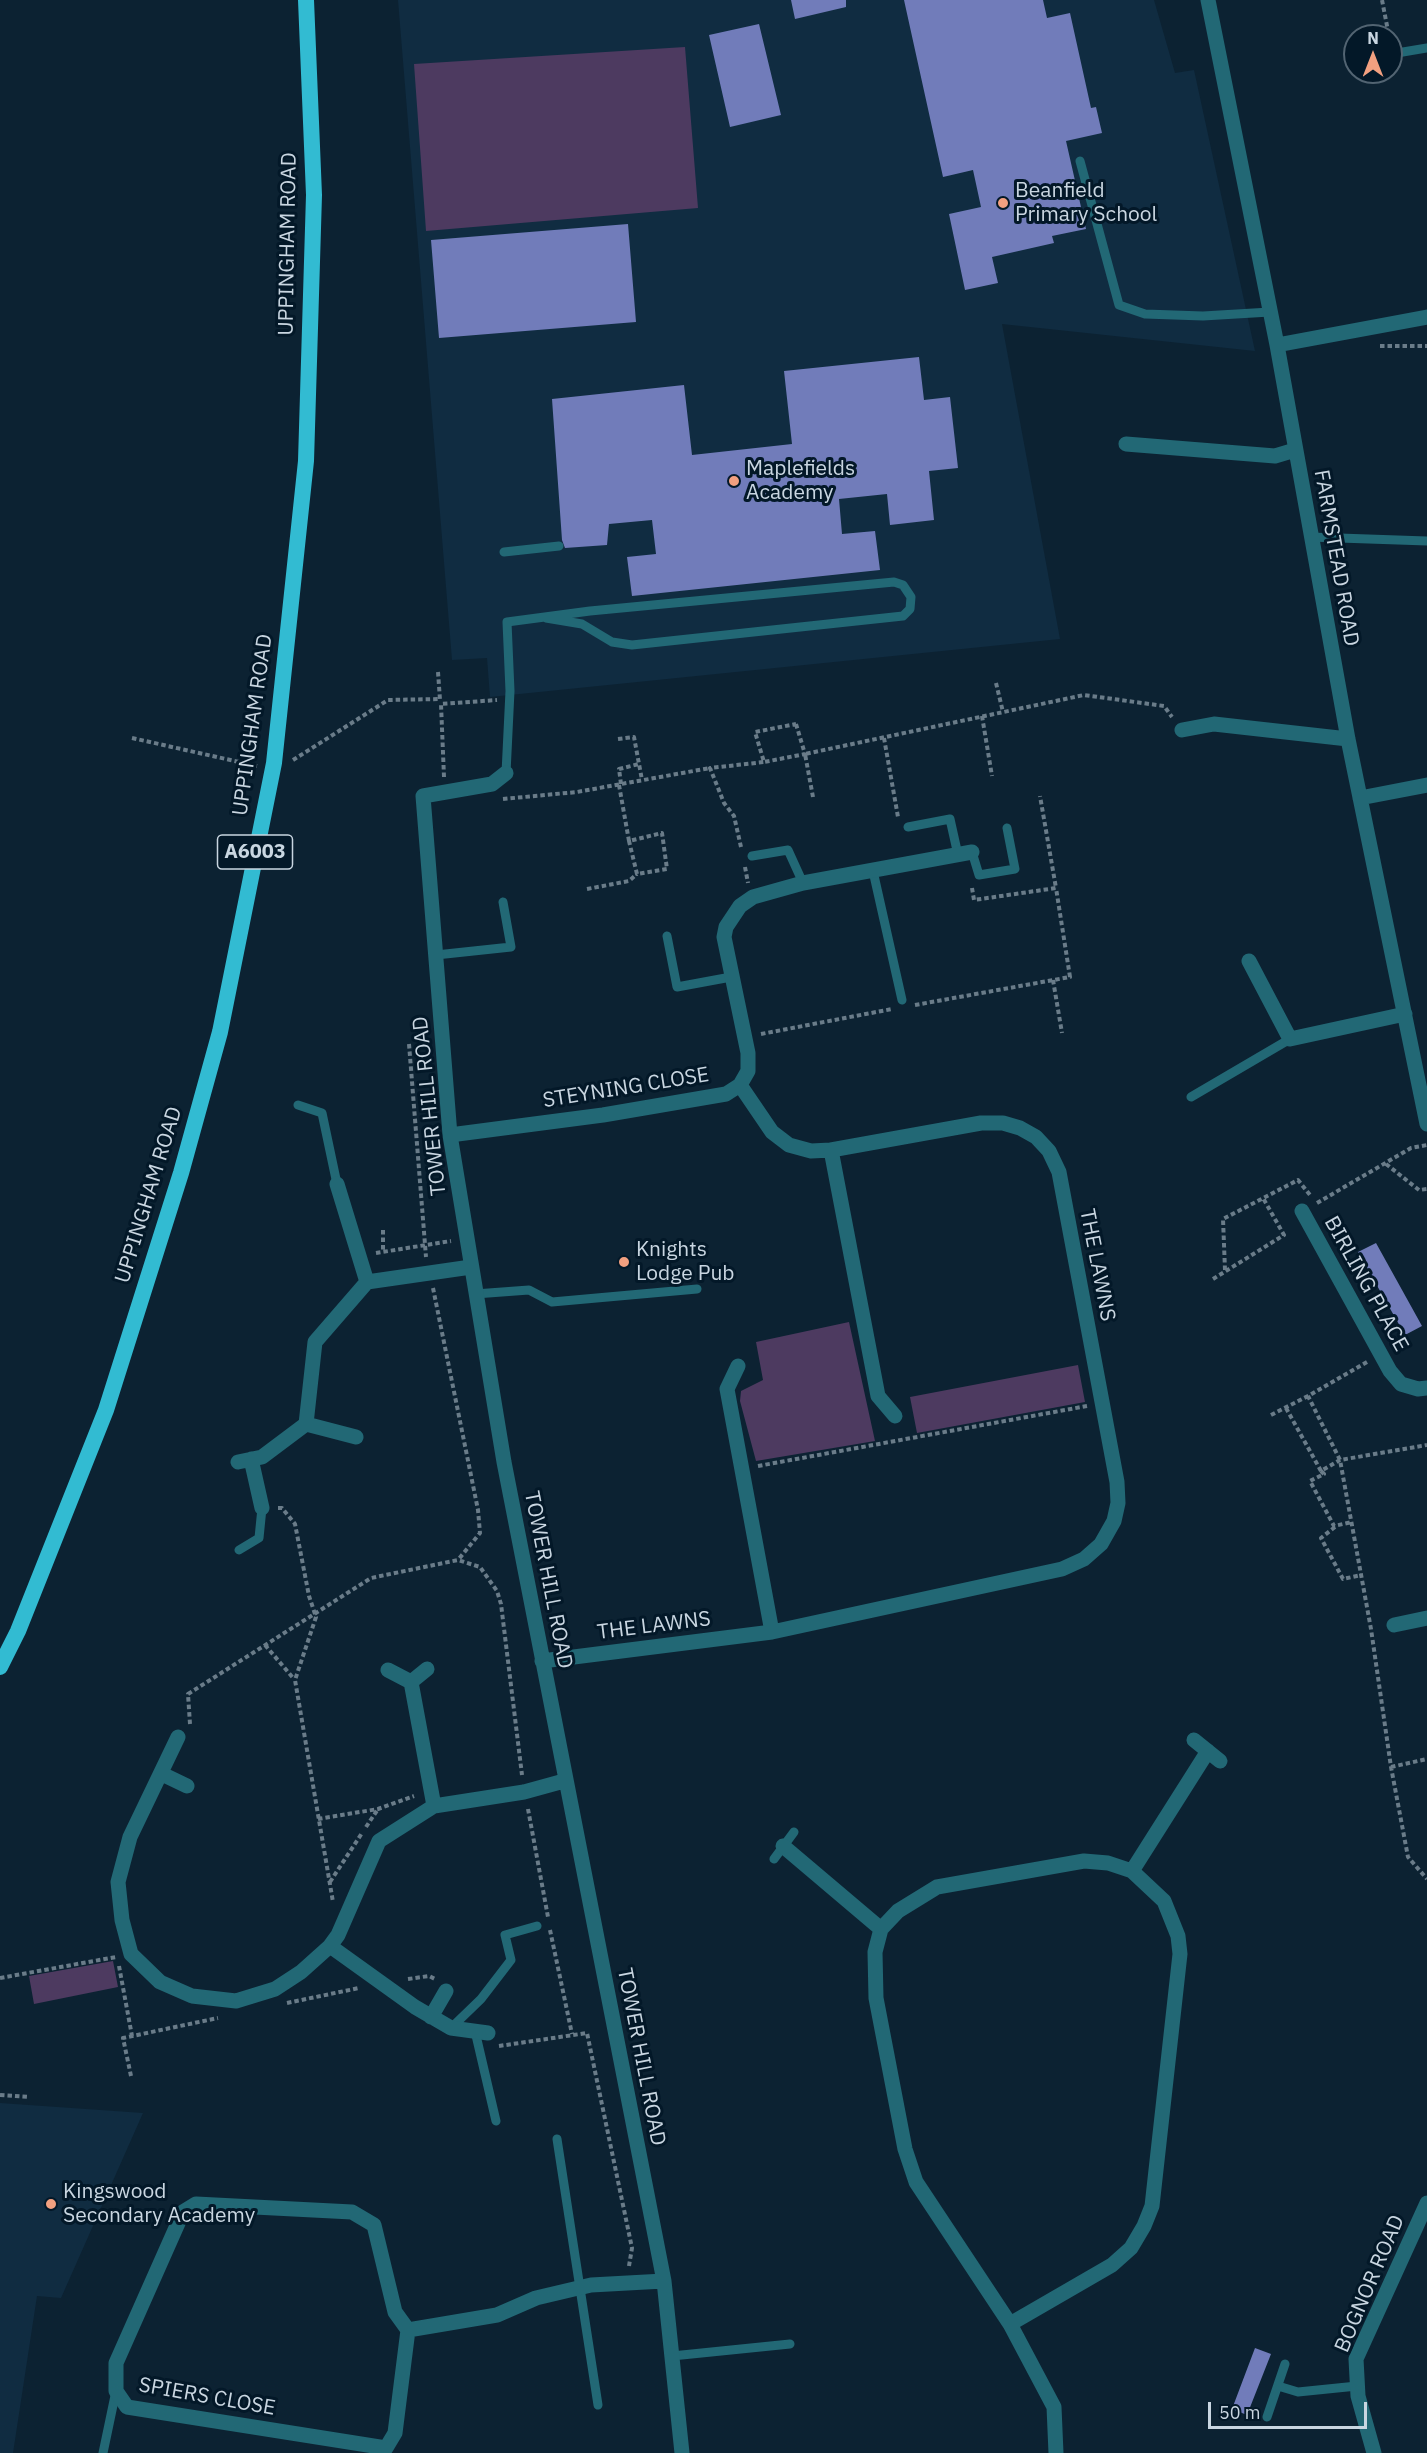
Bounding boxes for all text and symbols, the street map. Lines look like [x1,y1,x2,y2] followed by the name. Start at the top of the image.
[1343,24,1403,84] north arrow
[1367,28,1379,48] text: N
[274,152,302,336] street label: UPPINGHAM ROAD
[1015,178,1157,228] place label: Beanfield Primary School
[996,196,1010,210] marker: Beanfield Primary School
[746,456,855,506] place label: Maplefields Academy
[1308,468,1364,648] street label: FARMSTEAD ROAD
[727,474,741,488] marker: Maplefields Academy
[228,633,278,817] street label: UPPINGHAM ROAD
[218,835,292,869] road number: A6003
[408,1015,452,1197] street label: TOWER HILL ROAD
[541,1062,711,1114] street label: STEYNING CLOSE
[110,1104,188,1286] street label: UPPINGHAM ROAD
[1074,1207,1120,1323] street label: THE LAWNS
[1318,1212,1414,1356] street label: BIRLING PLACE
[636,1237,735,1287] place label: Knights Lodge Pub
[617,1255,631,1269] marker: Knights Lodge Pub
[518,1489,578,1671] street label: TOWER HILL ROAD
[596,1607,712,1645] street label: THE LAWNS
[611,1966,671,2148] street label: TOWER HILL ROAD
[63,2179,255,2229] place label: Kingswood Secondary Academy
[44,2197,58,2211] marker: Kingswood Secondary Academy
[1330,2212,1410,2356] street label: BOGNOR ROAD
[137,2373,277,2421] street label: SPIERS CLOSE
[1211,2390,1370,2428] scale bar
[1219,2401,1261,2424] text: 50 m

